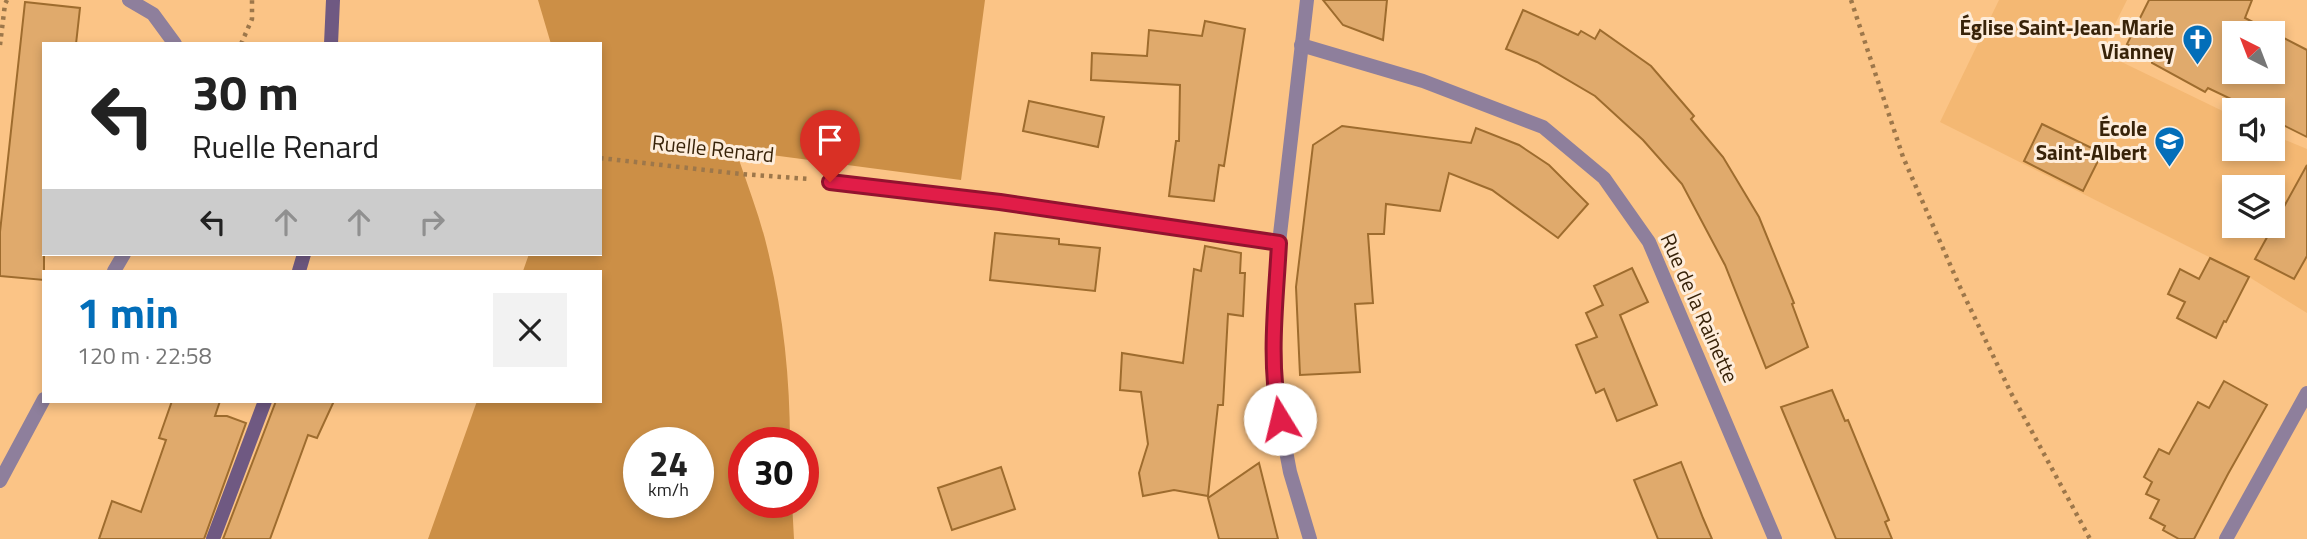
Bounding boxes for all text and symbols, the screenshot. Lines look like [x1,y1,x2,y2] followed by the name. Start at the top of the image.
[1959,11,2174,67] place label: Église Saint-Jean-Marie Vianney
[2222,21,2286,84] north arrow
[2222,21,2285,238] map controls
[2180,23,2214,67] church icon: Église Saint-Jean-Marie Vianney
[192,54,299,129] text: 30 m
[77,70,168,161] icon: left
[2222,98,2285,161] button: sound
[800,110,860,182] pin
[2036,112,2147,168] place label: École Saint-Albert
[811,121,849,159] icon: arrive
[192,122,379,170] text: Ruelle Renard
[2153,124,2187,168] school or university icon: École Saint-Albert
[650,126,776,170] street label: Ruelle Renard
[2222,175,2285,238] button: layers
[194,203,232,241] icon: left
[267,203,305,241] icon: ahead
[340,203,378,241] icon: ahead
[413,203,451,241] icon: right
[1653,228,1747,388] street label: Rue de la Rainette
[77,280,179,344] text: 1 min
[493,293,567,367] button: close
[77,338,212,373] text: 120 m · 22:58
[1243,382,1317,456] position arrow
[728,427,819,518] speed limit sign: 30
[649,436,688,490] text: 24
[648,476,689,503] text: km/h

